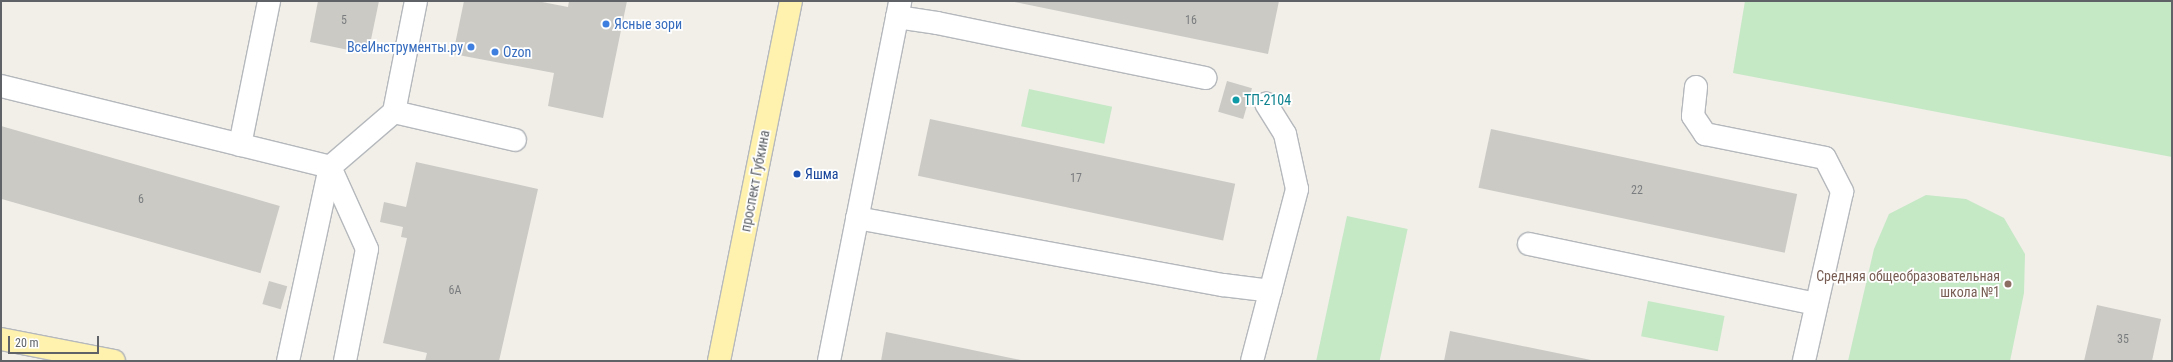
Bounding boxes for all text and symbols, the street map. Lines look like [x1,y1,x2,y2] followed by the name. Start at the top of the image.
[341,14,347,28] house number: 5
[1185,14,1197,28] house number: 16
[614,16,682,32] place label: Ясные зори
[601,19,611,29] marker: Ясные зори
[347,39,463,55] place label: ВсеИнструменты.ру
[466,42,476,52] marker: ВсеИнструменты.ру
[503,44,531,60] place label: Ozon
[490,47,500,57] marker: Ozon
[1244,92,1291,108] place label: ТП-2104
[1231,95,1241,105] marker: ТП-2104
[737,129,773,233] street label: проспект Губкина
[805,166,838,182] place label: Яшма
[792,169,802,179] marker: Яшма
[1070,172,1082,186] house number: 17
[1631,184,1643,198] house number: 22
[138,193,144,207] house number: 6
[1816,268,2000,300] place label: Средняя общеобразовательная школа №1
[2003,279,2013,289] marker: Средняя общеобразовательная школа №1
[449,284,461,298] house number: 6А
[10,328,101,354] scale bar
[2117,333,2129,347] house number: 35
[15,336,39,350] text: 20 m

